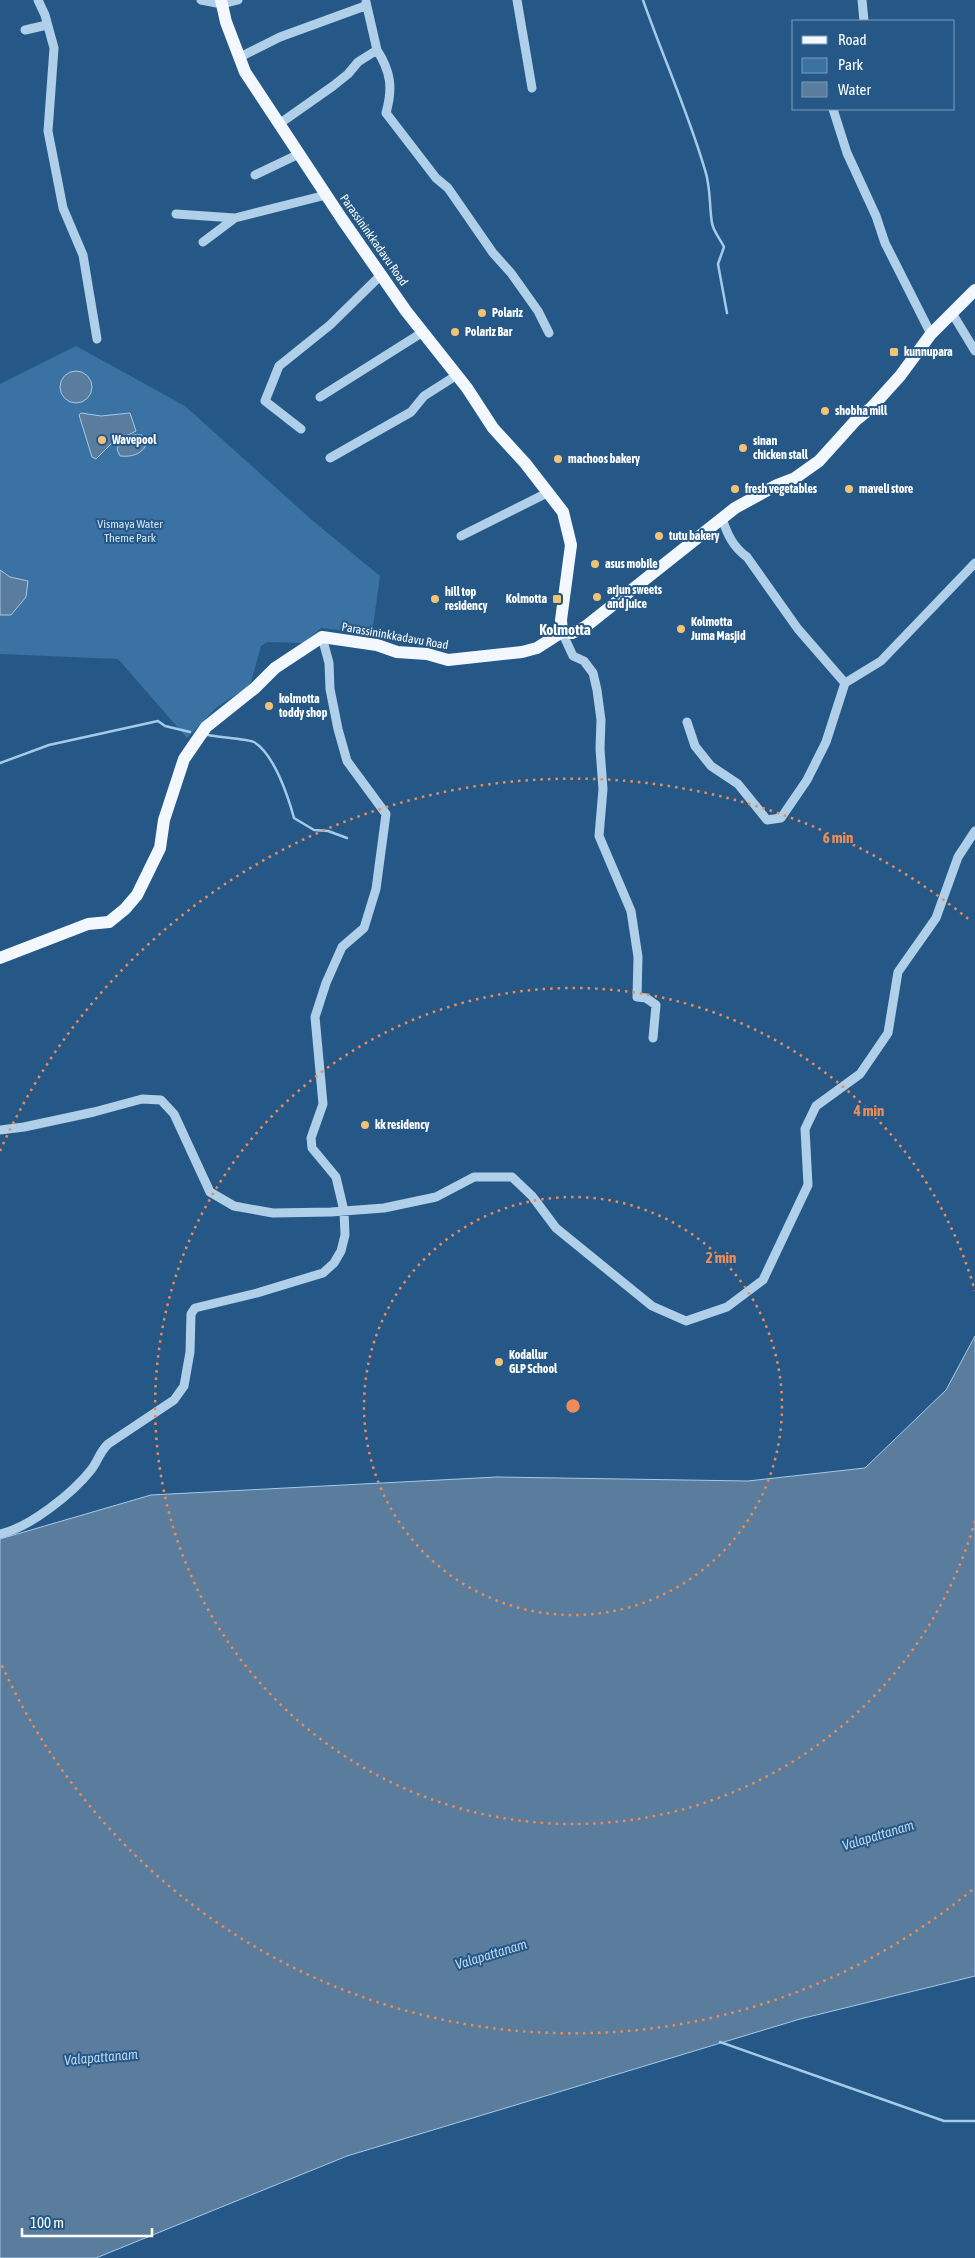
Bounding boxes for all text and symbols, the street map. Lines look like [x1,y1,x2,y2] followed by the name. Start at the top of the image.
[792,20,955,110] legend
[838,31,867,48] text: Road
[838,56,863,73] text: Park
[838,81,871,98] text: Water
[337,192,411,288] street label: Parassininkkadavu Road
[492,306,523,320] place label: Polariz
[476,307,488,319] marker: Polariz
[465,325,513,339] place label: Polariz Bar
[449,326,461,338] marker: Polariz Bar
[904,345,953,359] place label: kunnupara
[888,346,900,358] marker: kunnupara
[835,404,888,418] place label: shobha mill
[819,405,831,417] marker: shobha mill
[111,433,157,447] place label: Wavepool
[96,434,108,446] marker: Wavepool
[753,434,809,462] place label: sinan chicken stall
[737,442,749,454] marker: sinan chicken stall
[568,452,640,466] place label: machoos bakery
[552,453,564,465] marker: machoos bakery
[744,482,818,496] place label: fresh vegetables
[859,482,914,496] place label: maveli store
[729,483,741,495] marker: fresh vegetables
[843,483,855,495] marker: maveli store
[97,517,163,545] park label: Vismaya Water Theme Park
[668,529,719,543] place label: tutu bakery
[653,530,665,542] marker: tutu bakery
[605,557,658,571] place label: asus mobile
[589,558,601,570] marker: asus mobile
[607,583,663,611] place label: arjun sweets and juice
[445,585,487,613] place label: hill top residency
[591,591,603,603] marker: arjun sweets and juice
[506,592,547,606] place label: Kolmotta
[429,593,441,605] marker: hill top residency
[551,593,563,605] marker: Kolmotta
[690,615,746,643] place label: Kolmotta Juma Masjid
[340,620,450,652] street label: Parassininkkadavu Road
[539,621,591,638] district label: Kolmotta
[675,623,687,635] marker: Kolmotta Juma Masjid
[278,692,328,720] place label: kolmotta toddy shop
[263,700,275,712] marker: kolmotta toddy shop
[823,829,853,846] text: 6 min
[853,1102,884,1119] text: 4 min
[375,1118,430,1132] place label: kk residency
[359,1119,371,1131] marker: kk residency
[706,1249,736,1266] text: 2 min
[509,1348,558,1376] place label: Kodallur GLP School
[493,1356,505,1368] marker: Kodallur GLP School
[564,1397,582,1415] centre of rings
[840,1817,916,1853] water label: Valapattanam
[453,1936,529,1972] water label: Valapattanam
[63,2046,139,2068] water label: Valapattanam
[22,2206,152,2238] scale bar
[30,2214,64,2231] text: 100 m

